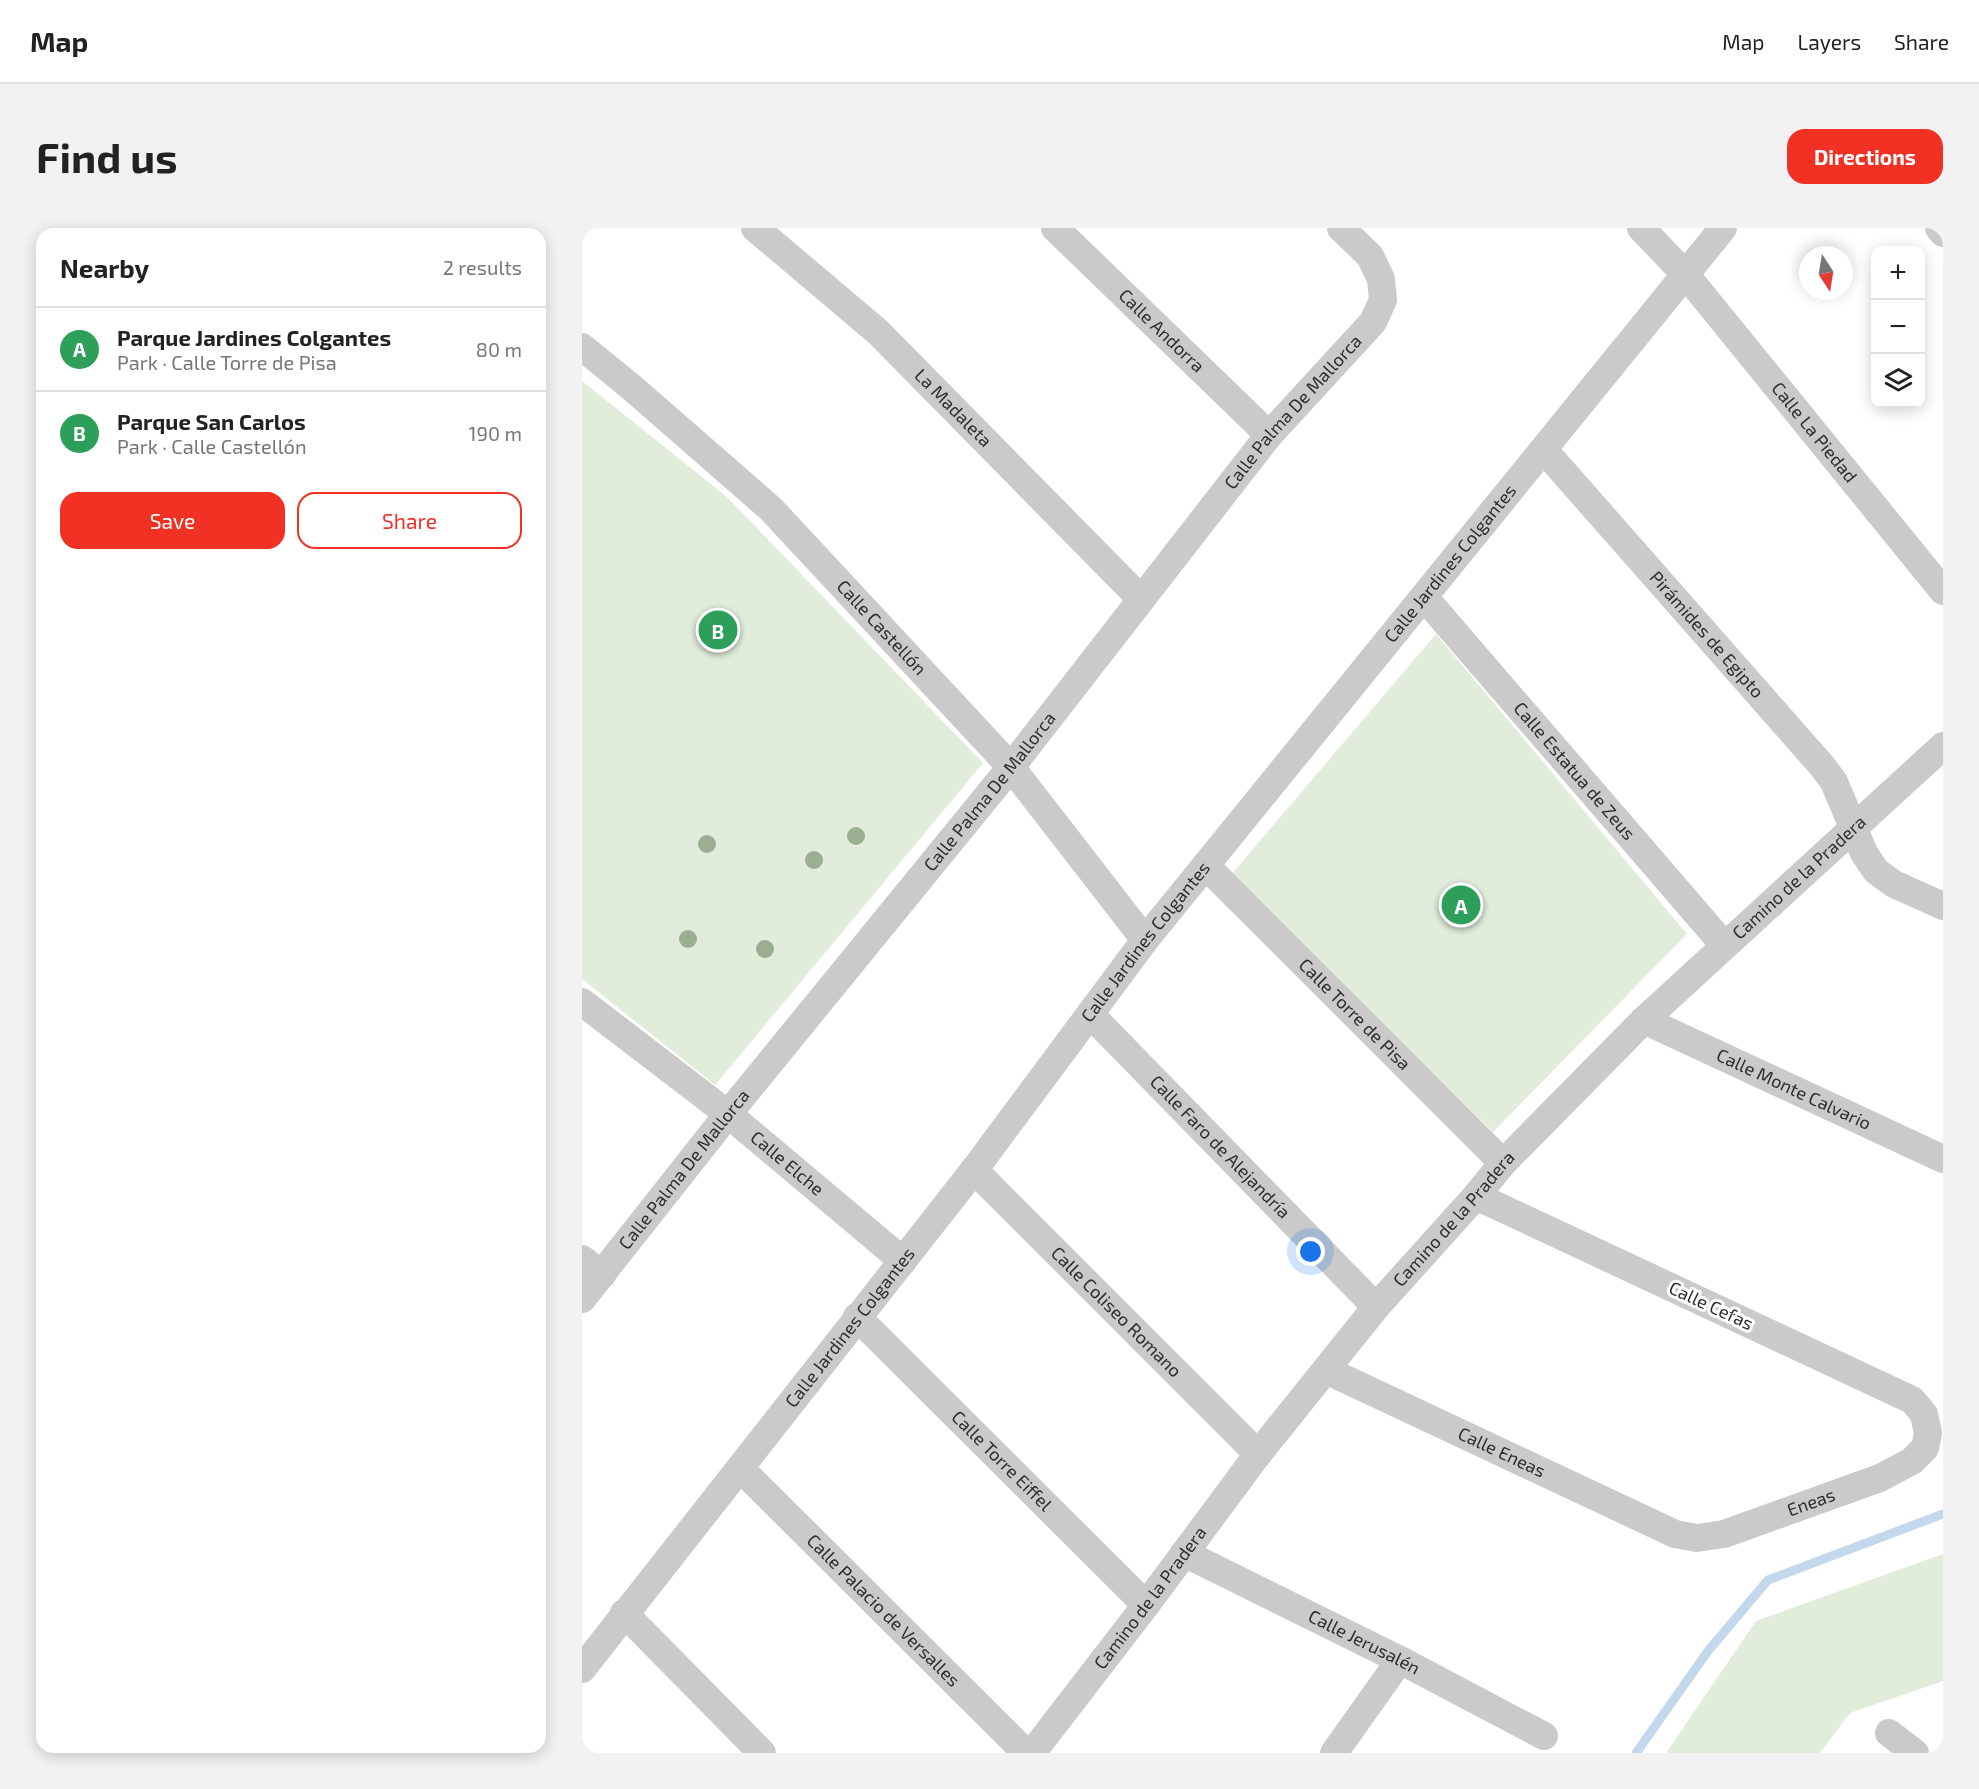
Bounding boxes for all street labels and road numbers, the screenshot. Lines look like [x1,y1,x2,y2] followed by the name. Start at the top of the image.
[1115,284,1210,377] street label: Calle Andorra
[1219,330,1366,493] street label: Calle Palma De Mallorca
[911,364,997,451] street label: La Madaleta
[1767,377,1862,486] street label: Calle La Piedad
[1379,479,1521,646] street label: Calle Jardines Colgantes
[1646,566,1769,702] street label: Pirámides de Egipto
[833,575,932,679] street label: Calle Castellón
[1510,697,1640,844] street label: Calle Estatua de Zeus
[919,707,1060,875] street label: Calle Palma De Mallorca
[1727,810,1870,943] street label: Camino de la Pradera
[1076,857,1214,1026] street label: Calle Jardines Colgantes
[1295,953,1416,1074] street label: Calle Torre de Pisa
[1713,1043,1875,1134] street label: Calle Monte Calvario
[1146,1070,1295,1223] street label: Calle Faro de Alejandría
[613,1084,754,1253] street label: Calle Palma De Mallorca
[746,1126,829,1200] street label: Calle Elche
[1388,1146,1519,1291] street label: Camino de la Pradera
[1047,1242,1187,1381] street label: Calle Coliseo Romano
[780,1243,919,1411] street label: Calle Jardines Colgantes
[1666,1276,1757,1334] street label: Calle Cefas
[947,1406,1058,1515] street label: Calle Torre Eiffel
[1455,1422,1549,1482] street label: Calle Eneas
[1784,1483,1838,1520] street label: Eneas
[1089,1522,1211,1673] street label: Camino de la Pradera
[803,1529,965,1691] street label: Calle Palacio de Versalles
[1305,1604,1424,1679] street label: Calle Jerusalén

